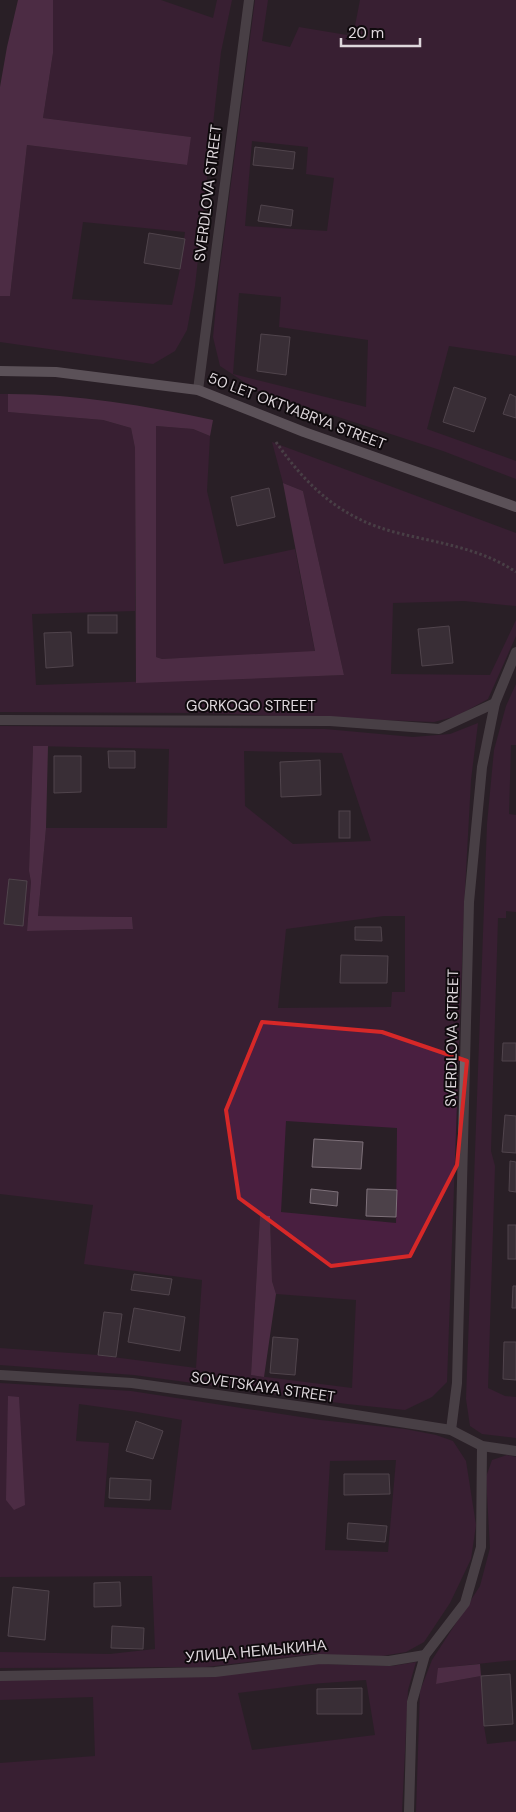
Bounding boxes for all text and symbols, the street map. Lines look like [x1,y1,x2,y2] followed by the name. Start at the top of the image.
[341,15,420,47] scale bar
[348,23,384,43] text: 20 m
[190,123,226,263] street label: SVERDLOVA STREET
[205,368,389,454] street label: 50 LET OKTYABRYA STREET
[186,696,316,716] street label: GORKOGO STREET
[441,969,463,1107] street label: SVERDLOVA STREET
[190,1367,336,1407] street label: SOVETSKAYA STREET
[185,1635,327,1667] street label: УЛИЦА НЕМЫКИНА

